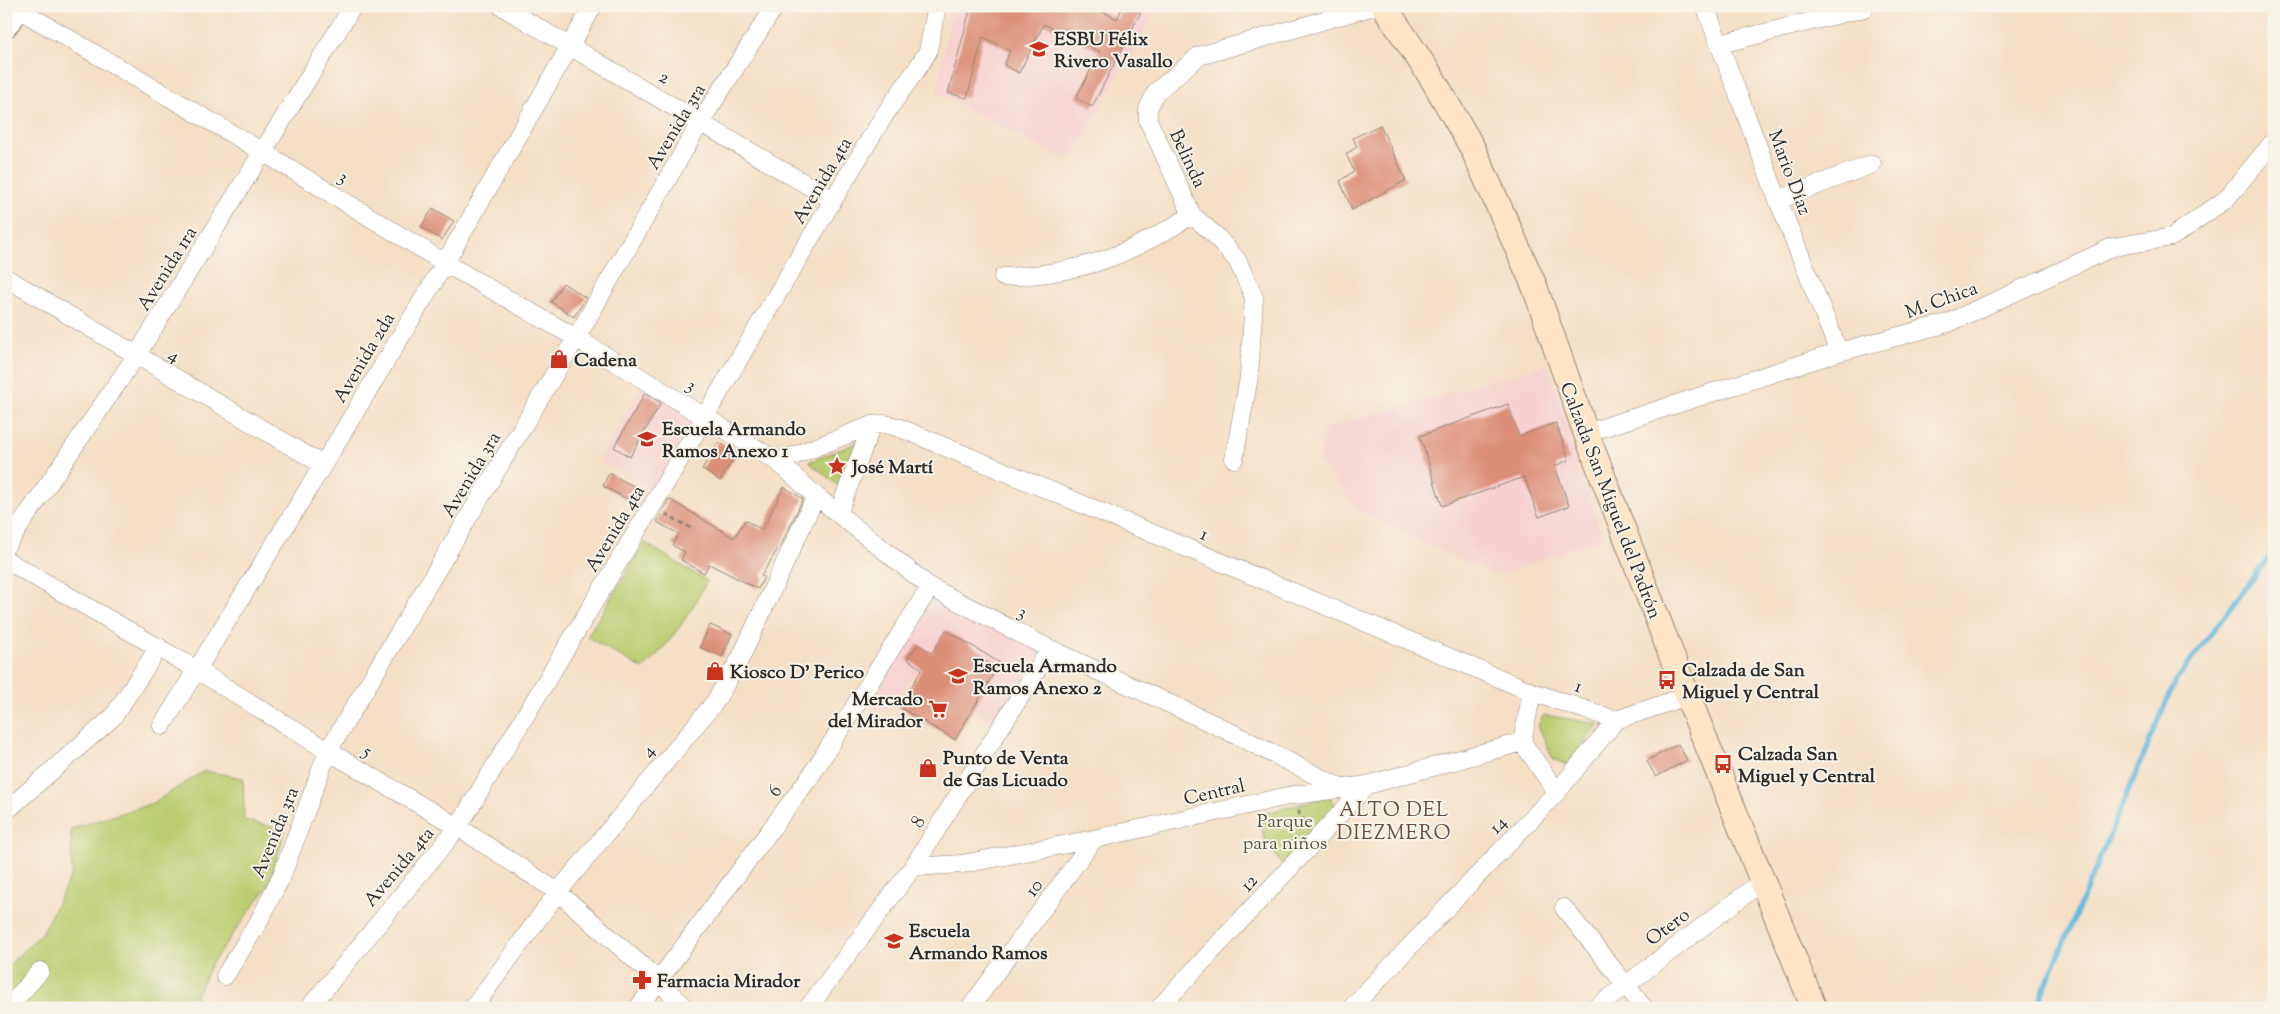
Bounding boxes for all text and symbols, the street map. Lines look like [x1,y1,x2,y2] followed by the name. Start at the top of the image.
[1054,27,1173,76] place label: ESBU Félix Rivero Vasallo
[1028,38,1050,60] school or university icon: ESBU Félix Rivero Vasallo
[653,64,674,92] street label: 2
[641,79,714,175] street label: Avenida 3ra
[1161,125,1212,193] street label: Belinda
[1760,126,1817,219] street label: Mario Díaz
[786,132,860,230] street label: Avenida 4ta
[332,165,353,192] street label: 3
[131,222,205,317] street label: Avenida 1ra
[1902,276,1982,327] street label: M. Chica
[328,308,403,409] street label: Avenida 2da
[163,342,185,370] street label: 4
[548,348,570,370] shop icon: Cadena
[574,348,637,375] place label: Cadena
[680,373,701,400] street label: 3
[1552,379,1667,623] street label: Calzada San Miguel del Padrón
[662,417,807,466] place label: Escuela Armando Ramos Anexo 1
[436,427,509,523] street label: Avenida 3ra
[636,428,658,450] school or university icon: Escuela Armando Ramos Anexo 1
[826,455,848,477] place icon: José Martí
[850,455,934,482] place label: José Martí
[579,480,653,578] street label: Avenida 4ta
[1196,522,1213,549] street label: 1
[1012,599,1031,627] street label: 3
[973,654,1118,703] place label: Escuela Armando Ramos Anexo 2
[1682,658,1820,707] place label: Calzada de San Miguel y Central
[704,660,726,682] shop icon: Kiosco D' Perico
[730,660,865,687] place label: Kiosco D' Perico
[947,665,969,687] school or university icon: Escuela Armando Ramos Anexo 2
[1656,669,1678,691] bus stop icon: Calzada de San Miguel y Central
[1571,674,1586,701] street label: 1
[828,687,924,736] place label: Mercado del Mirador
[927,698,949,720] supermarket icon: Mercado del Mirador
[356,738,377,766] street label: 5
[635,739,663,764] street label: 4
[1738,742,1876,791] place label: Calzada San Miguel y Central
[943,746,1069,795] place label: Punto de Venta de Gas Licuado
[1712,753,1734,775] bus stop icon: Calzada San Miguel y Central
[917,757,939,779] shop icon: Punto de Venta de Gas Licuado
[1181,773,1248,814] street label: Central
[762,780,790,803] street label: 6
[246,783,307,883] street label: Avenida 3ra
[1336,797,1452,849] district label: ALTO DEL DIEZMERO
[1243,809,1327,858] park label: Parque para niños
[1484,810,1514,841] street label: 14
[905,811,933,834] street label: 8
[358,821,442,914] street label: Avenida 4ta
[1235,869,1265,899] street label: 12
[1019,874,1051,903] street label: 10
[1641,902,1696,954] street label: Otero
[909,919,1048,968] place label: Escuela Armando Ramos
[883,930,905,952] school or university icon: Escuela Armando Ramos
[631,969,653,991] pharmacy icon: Farmacia Mirador
[657,969,801,996] place label: Farmacia Mirador

